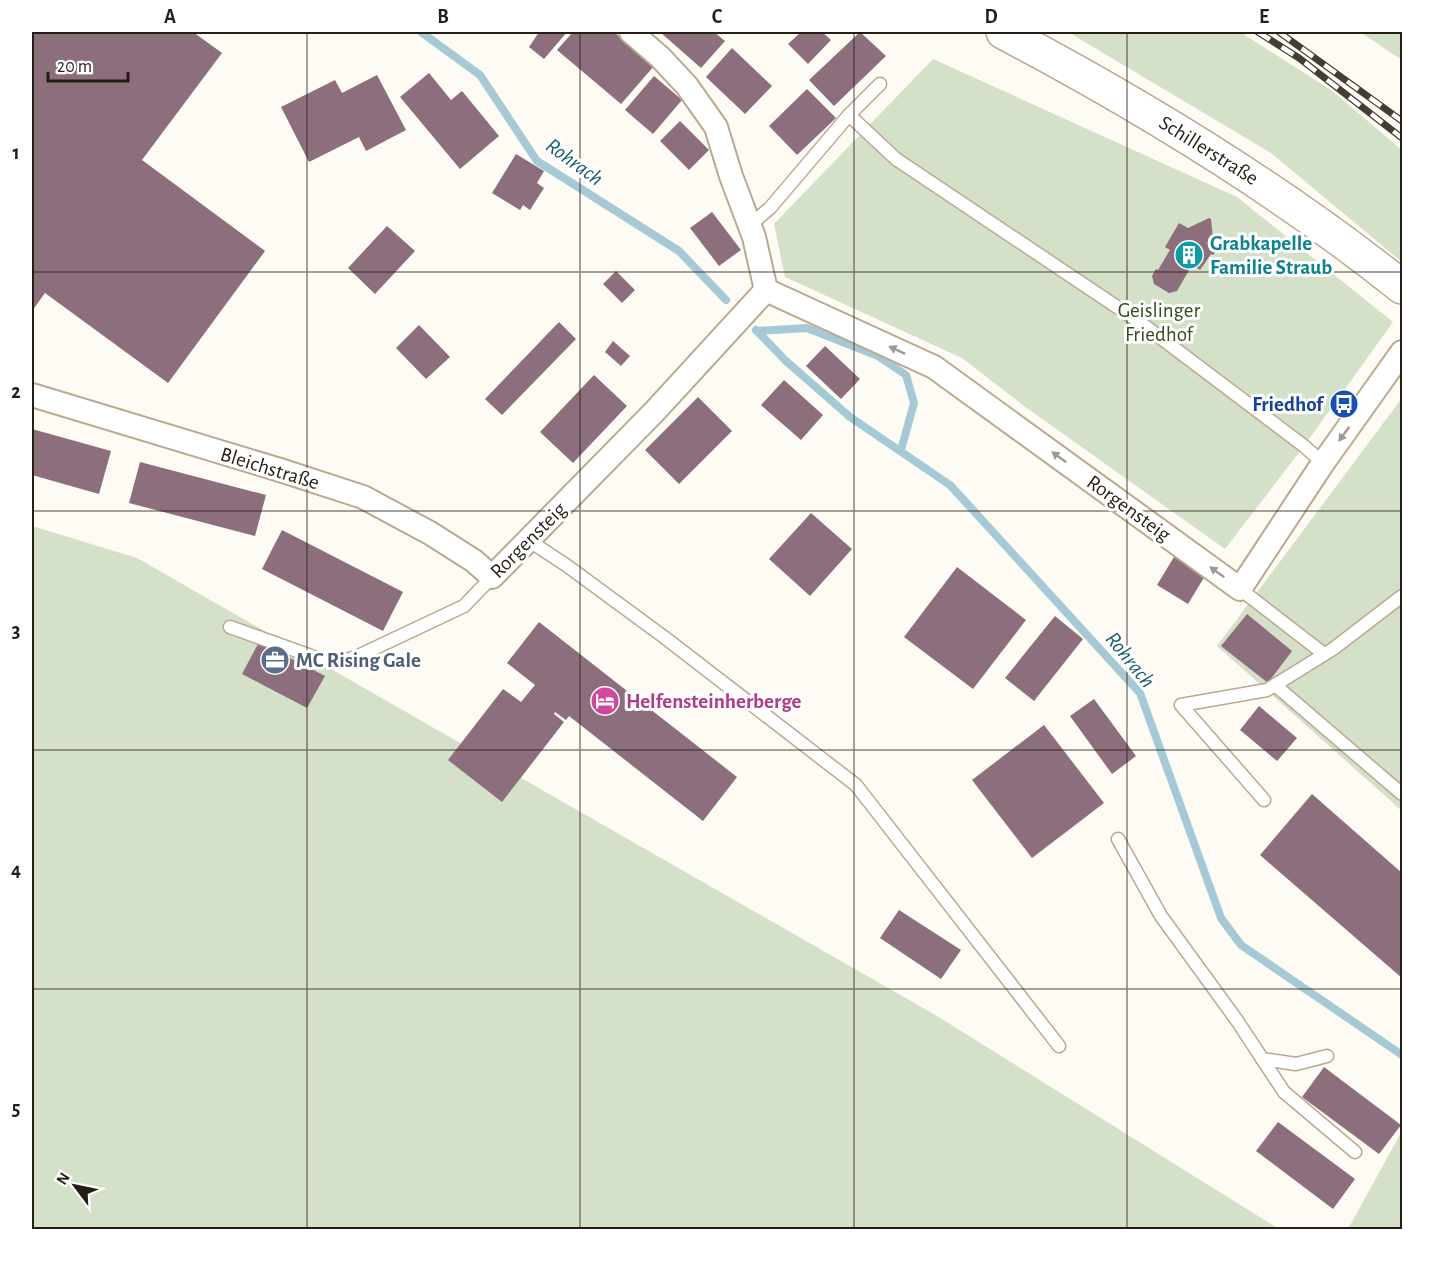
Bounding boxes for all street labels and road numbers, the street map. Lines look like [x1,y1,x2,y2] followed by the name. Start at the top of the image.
[1155,112,1262,189] street label: Schillerstraße
[218,443,322,493] street label: Bleichstraße
[1083,471,1175,546] street label: Rorgensteig
[486,498,571,582] street label: Rorgensteig

